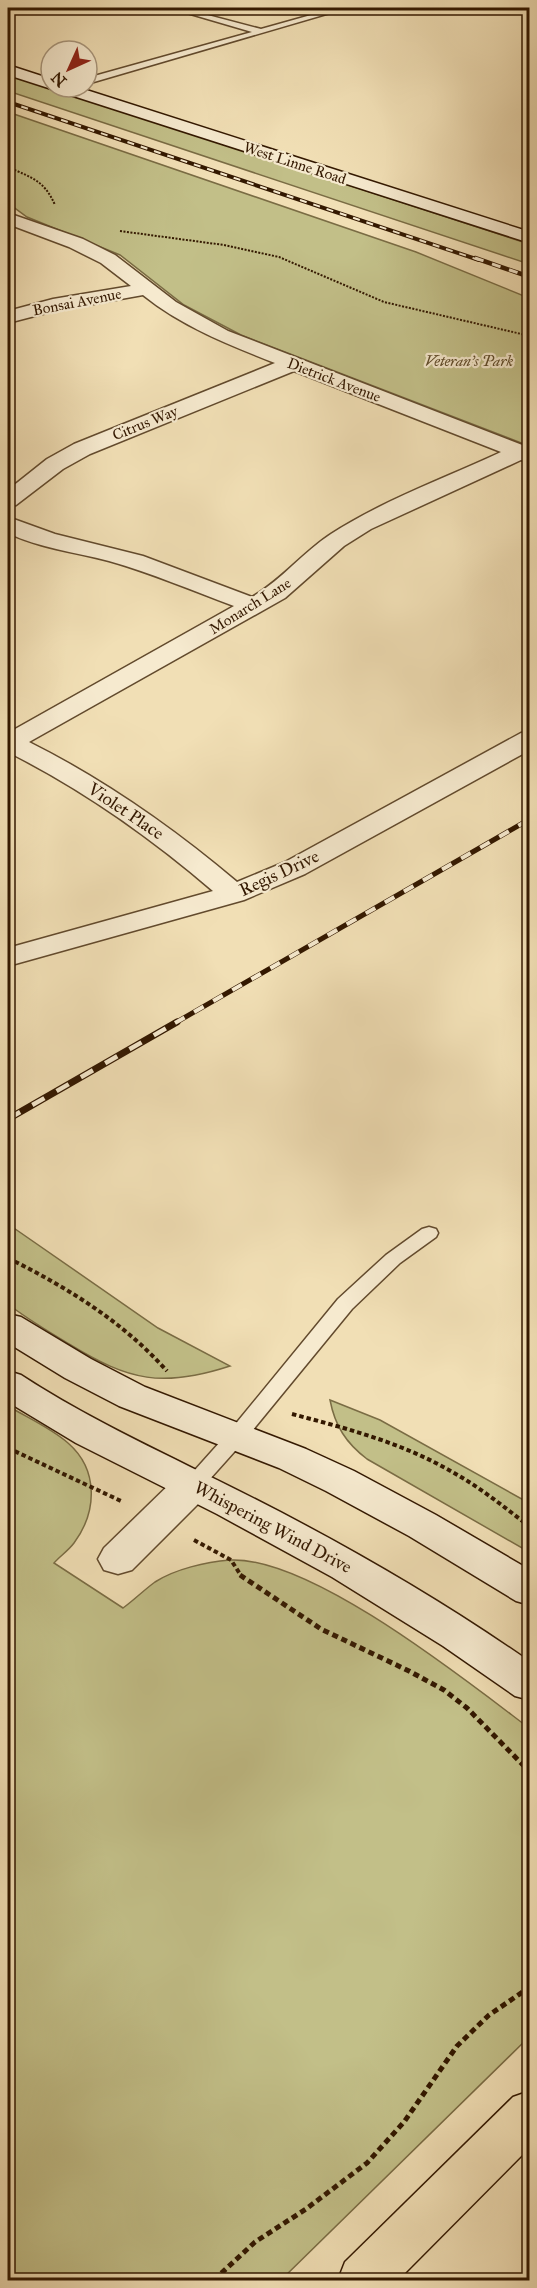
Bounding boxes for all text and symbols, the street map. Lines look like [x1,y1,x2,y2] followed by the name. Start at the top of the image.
[39,39,99,99] north arrow
[47,67,70,91] text: N
[241,138,349,188] street label: West Linne Road
[31,285,123,319] street label: Bonsai Avenue
[425,352,513,370] park label: Veteran's Park
[285,354,383,406] street label: Dietrick Avenue
[110,401,181,444] street label: Citrus Way
[206,574,294,638] street label: Monarch Lane
[83,777,168,844] street label: Violet Place
[236,845,323,902] street label: Regis Drive
[190,1476,356,1579] street label: Whispering Wind Drive

